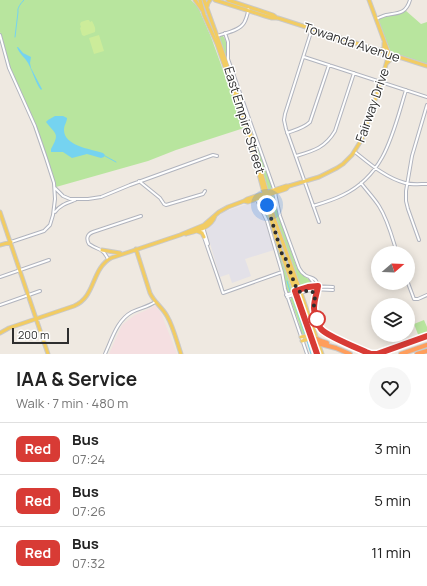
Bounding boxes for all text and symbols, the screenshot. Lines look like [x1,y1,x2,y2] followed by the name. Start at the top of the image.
[301,18,403,66] street label: Towanda Avenue
[220,64,270,176] street label: East Empire Street
[351,65,393,145] street label: Fairway Drive
[257,195,277,215] your location
[371,246,415,290] north arrow
[371,246,415,342] map controls
[371,298,415,342] button: layers
[308,310,326,328] unlabelled marker
[12,326,69,345] scale bar
[18,327,49,342] text: 200 m
[16,366,137,392] text: IAA & Service
[369,367,411,409] button: heart
[16,394,128,412] text: Walk · 7 min · 480 m
[72,429,99,450] text: Bus
[375,438,411,459] text: 3 min
[25,439,51,458] text: Red
[72,450,105,468] text: 07:24
[72,481,99,502] text: Bus
[374,490,411,511] text: 5 min
[25,491,51,510] text: Red
[72,502,106,520] text: 07:26
[72,533,99,554] text: Bus
[371,542,411,563] text: 11 min
[25,543,51,562] text: Red
[72,554,105,572] text: 07:32

